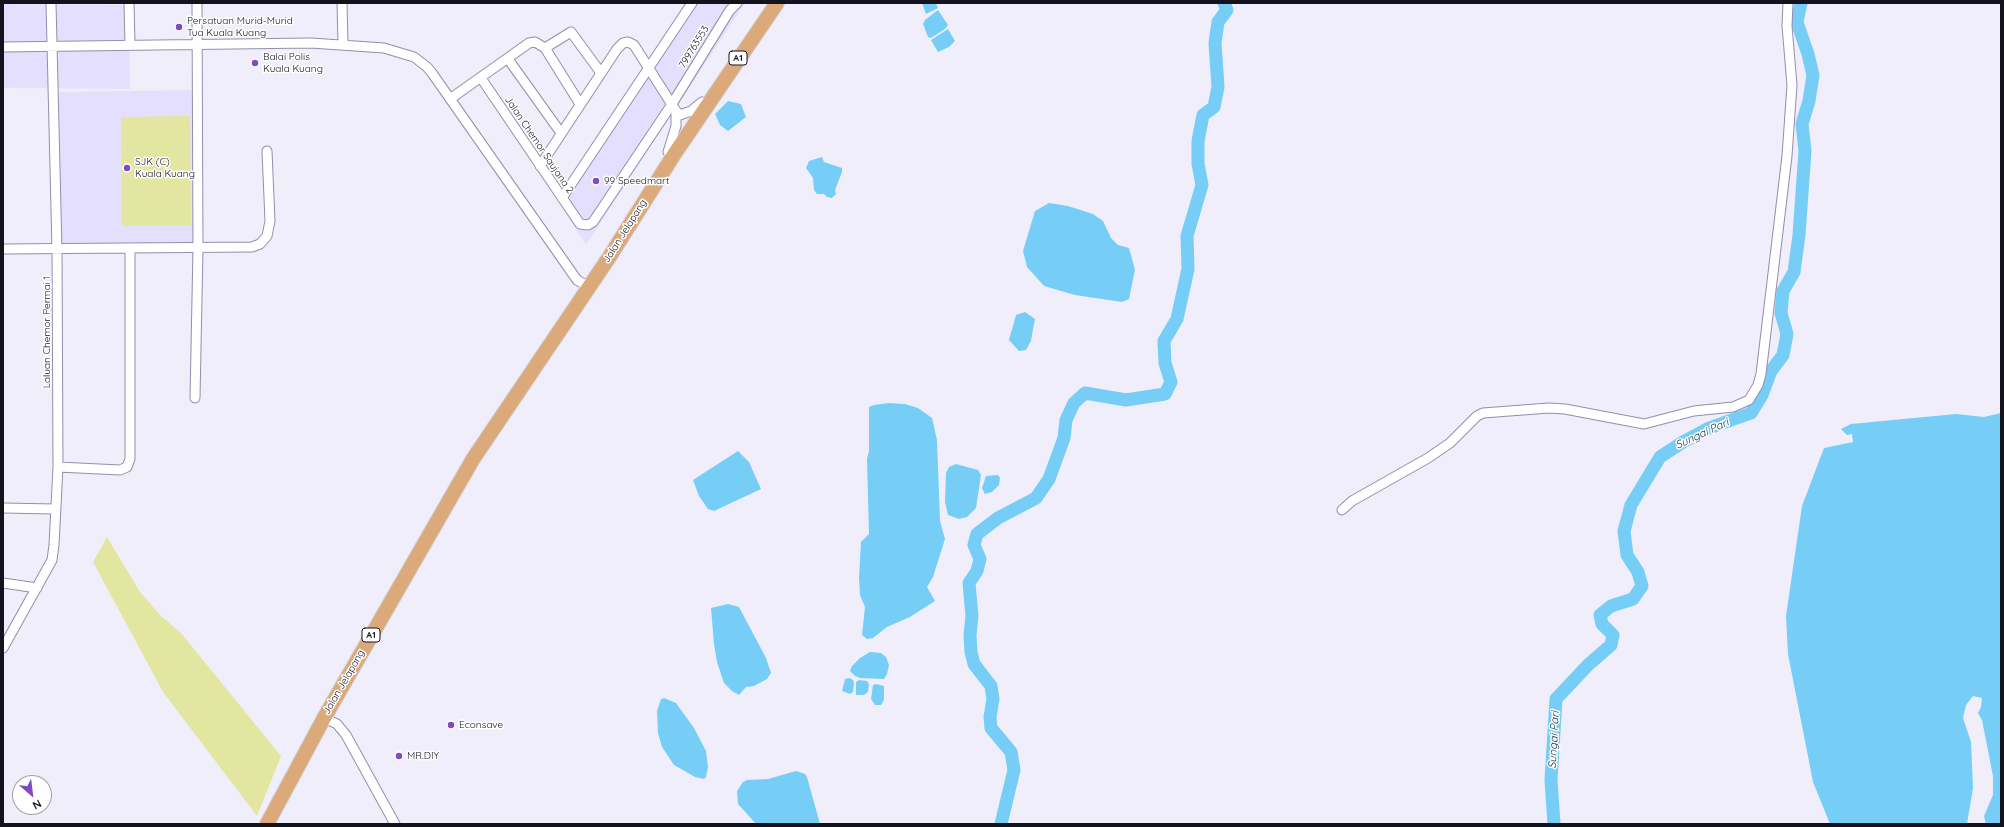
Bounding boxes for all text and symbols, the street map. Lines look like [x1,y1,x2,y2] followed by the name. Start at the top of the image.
[187,15,293,38] place label: Persatuan Murid-Murid Tua Kuala Kuang
[174,22,184,32] marker: Persatuan Murid-Murid Tua Kuala Kuang
[676,24,712,70] street label: 799763553
[263,51,323,74] place label: Balai Polis Kuala Kuang
[729,51,747,65] road number: A1
[250,58,260,68] marker: Balai Polis Kuala Kuang
[502,94,576,196] street label: Jalan Chemor Saujana 2
[135,156,195,180] place label: SJK (C) Kuala Kuang
[122,163,132,173] marker: SJK (C) Kuala Kuang
[604,175,669,187] place label: 99 Speedmart
[591,176,601,186] marker: 99 Speedmart
[601,197,649,265] street label: Jalan Jelapang
[41,276,53,388] street label: Laluan Chemor Permai 1
[1673,416,1731,452] water label: Sungai Pari
[362,628,380,642] road number: A1
[321,648,367,716] street label: Jalan Jelapang
[1546,711,1562,769] water label: Sungai Pari
[459,719,503,731] place label: Econsave
[446,720,456,730] marker: Econsave
[407,750,439,762] place label: MR.DIY
[394,751,404,761] marker: MR.DIY
[12,775,52,815] north arrow
[30,797,44,813] text: N

